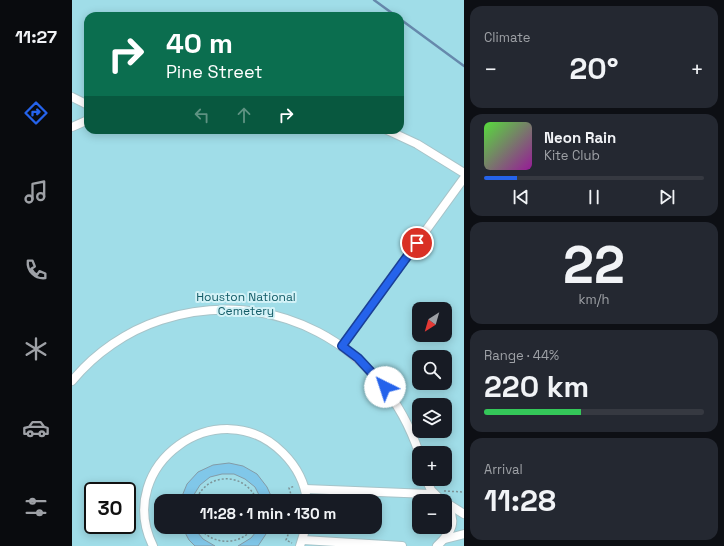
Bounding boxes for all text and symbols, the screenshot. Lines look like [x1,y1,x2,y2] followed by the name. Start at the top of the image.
[15,25,57,48] text: 11:27
[166,25,233,61] text: 40 m
[100,28,152,80] icon: right
[484,29,530,46] text: Climate
[569,49,619,88] text: 20°
[484,55,498,83] text: −
[690,55,704,83] text: +
[166,60,263,83] text: Pine Street
[22,99,50,127] icon: directions
[191,104,213,126] icon: left
[233,104,255,126] icon: ahead
[275,104,297,126] icon: right
[544,128,616,147] text: Neon Rain
[544,147,600,164] text: Kite Club
[22,178,50,206] icon: music
[510,186,532,208] icon: previous
[583,186,605,208] icon: pause
[656,186,678,208] icon: next
[400,226,434,260] pin
[406,232,428,254] icon: arrive
[563,232,625,298] text: 22
[22,256,50,284] icon: phone
[196,289,296,319] park label: Houston National Cemetery
[579,291,609,308] text: km/h
[412,302,452,342] north arrow
[412,302,452,534] map controls
[22,335,50,363] icon: climate
[484,347,559,364] text: Range · 44%
[412,350,452,390] button: search
[364,366,406,408] position arrow
[484,367,589,406] text: 220 km
[412,398,452,438] button: layers
[22,414,50,442] icon: car
[412,446,452,486] button: +
[484,461,523,478] text: Arrival
[484,481,556,520] text: 11:28
[84,482,136,534] speed limit sign: 30
[22,493,50,521] icon: filters
[412,494,452,534] button: −
[200,504,336,523] text: 11:28 · 1 min · 130 m

